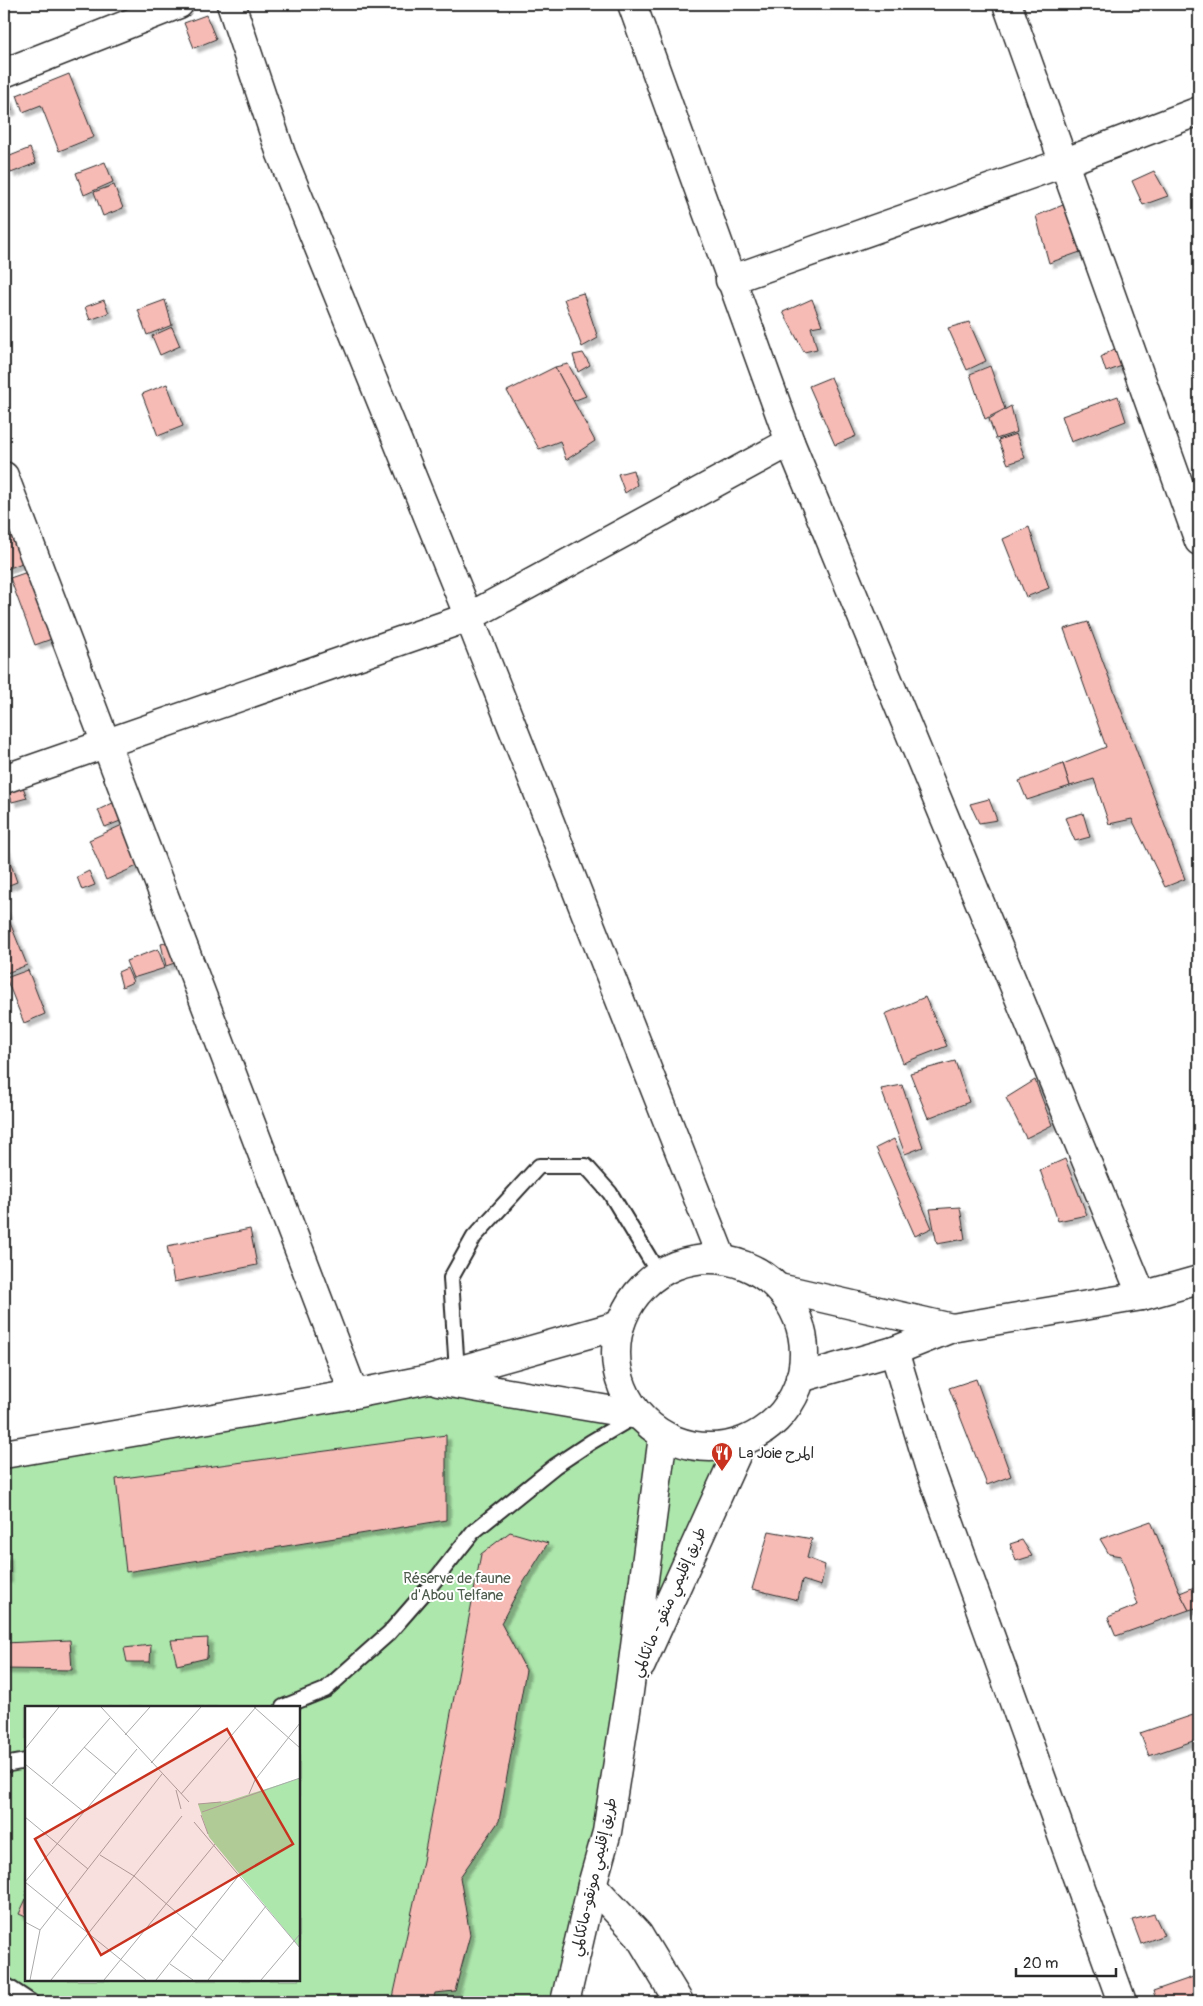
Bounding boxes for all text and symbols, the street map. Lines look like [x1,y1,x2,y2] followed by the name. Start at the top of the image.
[710,1441,734,1472] restaurant icon: La Joie المرح
[738,1444,814,1463] place label: La Joie المرح
[627,1524,713,1681] street label: طريق إقليمي منقو - مانكالمي
[403,1569,511,1605] park label: Réserve de faune d'Abou Telfane
[25,1706,300,1981] inset map
[566,1796,624,1959] street label: طريق إقليمي مونقو-مانكالمي
[1016,1946,1116,1978] scale bar
[1023,1954,1058,1973] text: 20 m

